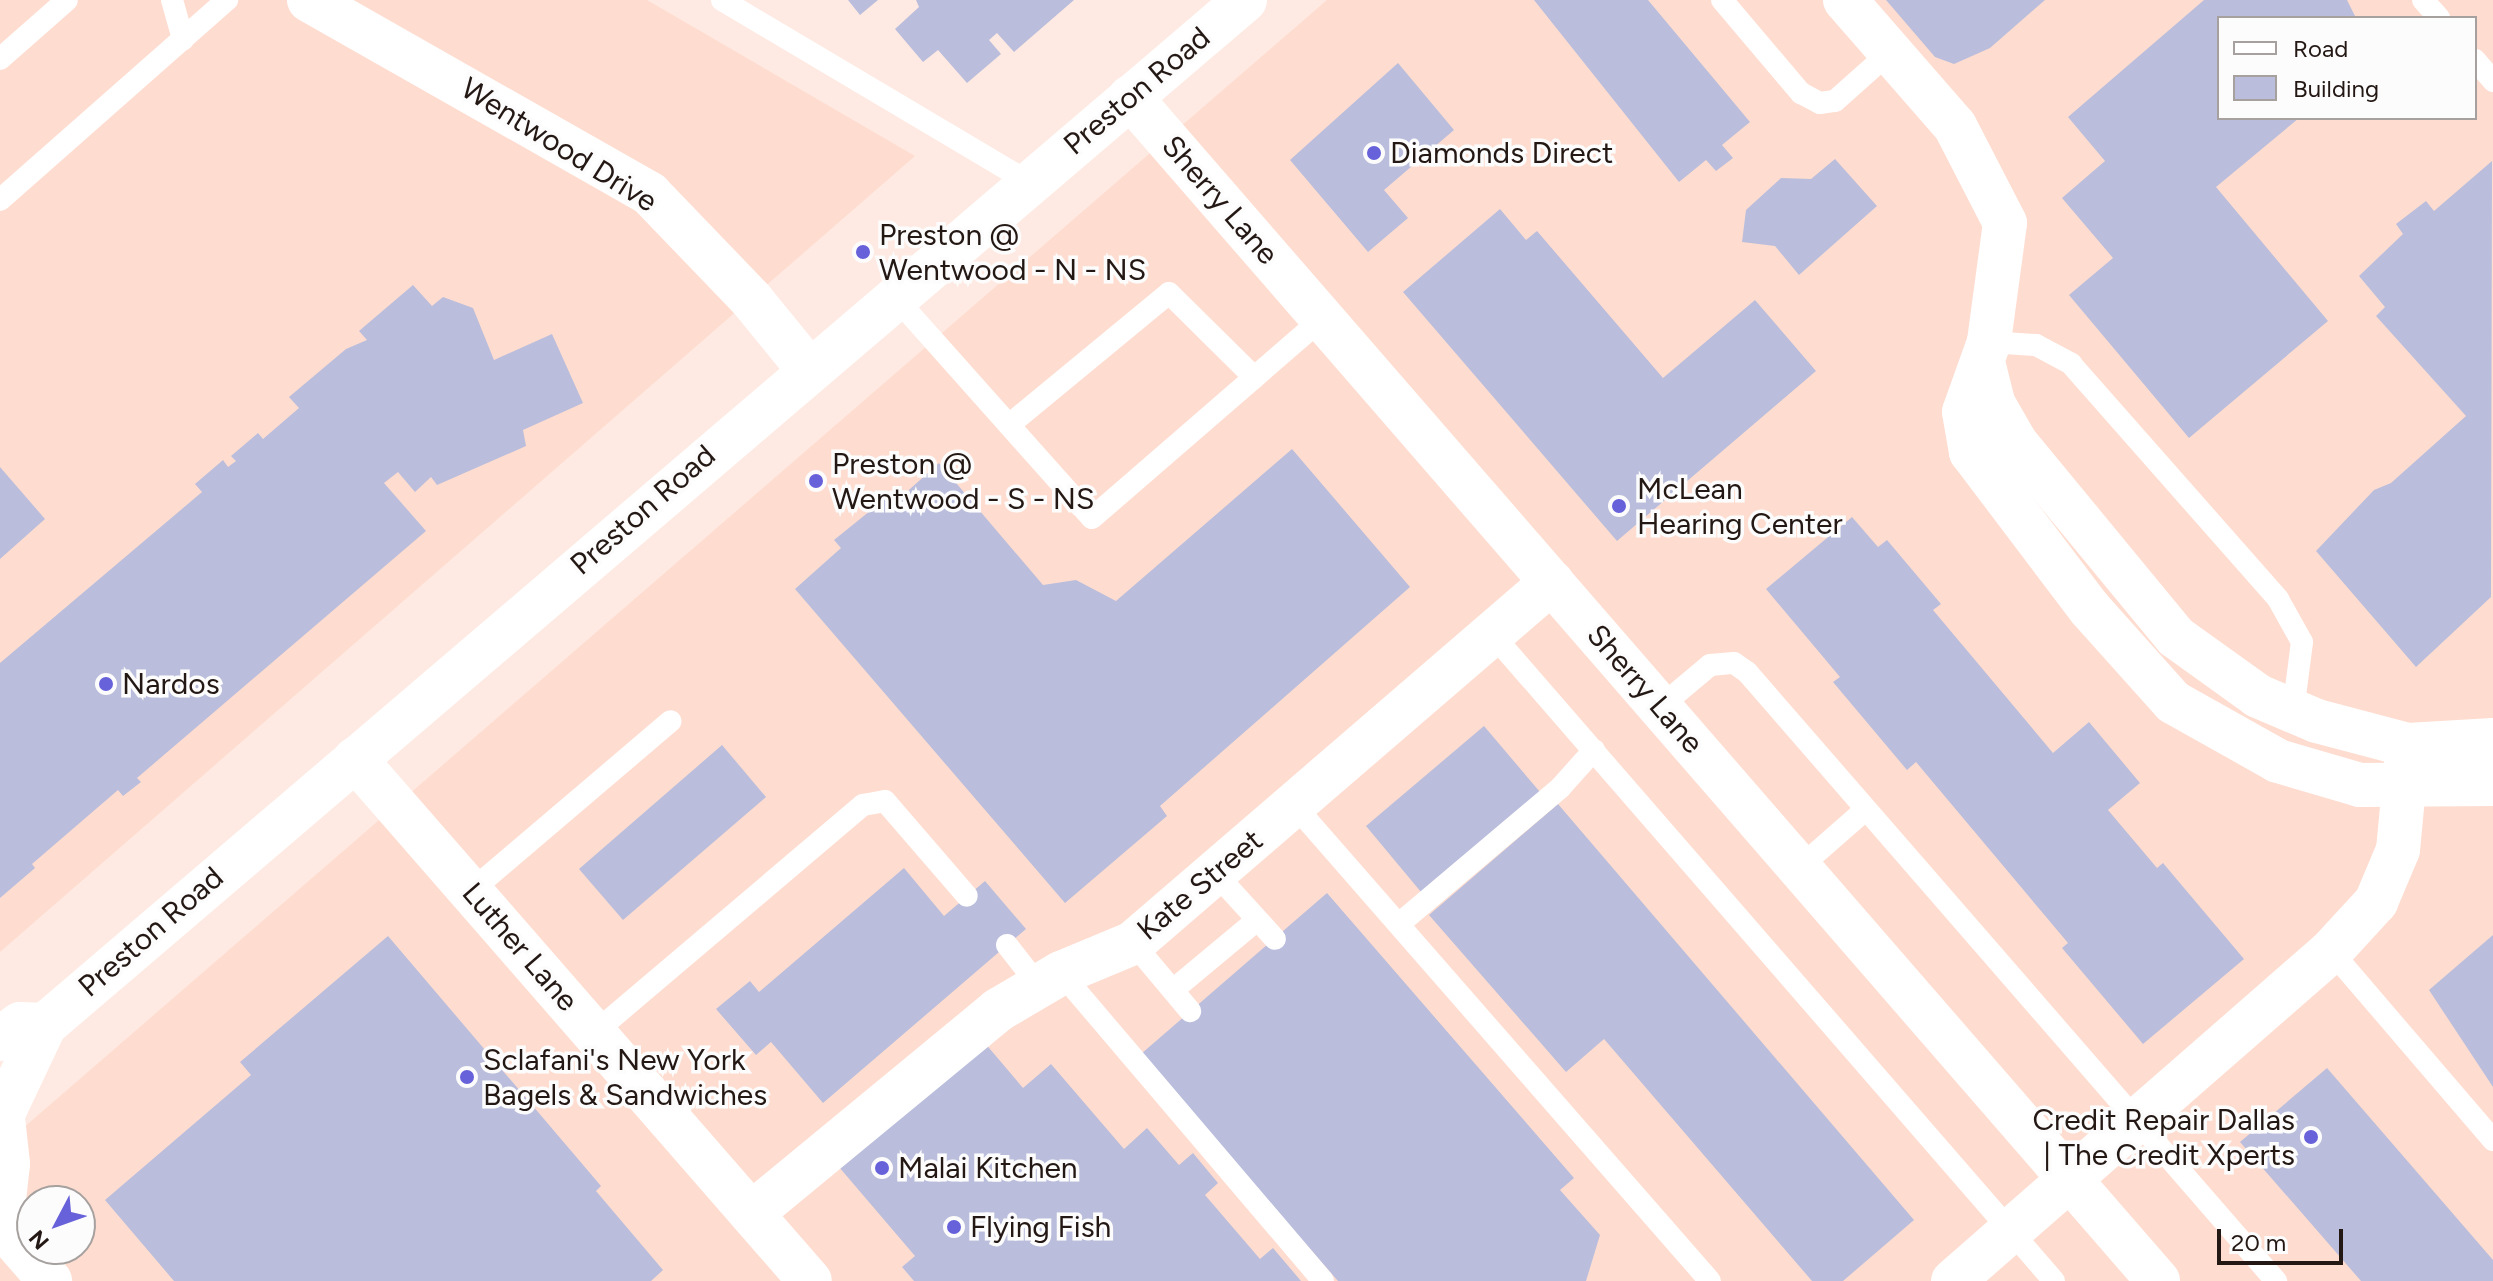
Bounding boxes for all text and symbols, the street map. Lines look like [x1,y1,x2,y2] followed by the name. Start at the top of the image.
[2217,16,2477,120] legend
[1057,19,1217,163] street label: Preston Road
[2293,34,2348,63] text: Road
[454,70,664,220] street label: Wentwood Drive
[2293,74,2379,103] text: Building
[1154,128,1286,272] street label: Sherry Lane
[1390,135,1613,171] place label: Diamonds Direct
[1365,144,1383,162] marker: Diamonds Direct
[879,217,1146,288] place label: Preston @ Wentwood - N - NS
[854,243,872,261] marker: Preston @ Wentwood - N - NS
[563,437,723,583] street label: Preston Road
[832,446,1094,516] place label: Preston @ Wentwood - S - NS
[1637,471,1843,542] place label: McLean Hearing Center
[807,472,825,490] marker: Preston @ Wentwood - S - NS
[1608,495,1630,517] marker: McLean Hearing Center
[1579,617,1711,761] street label: Sherry Lane
[122,666,220,702] place label: Nardos
[97,675,115,693] marker: Nardos
[1130,822,1270,948] street label: Kate Street
[71,859,231,1005] street label: Preston Road
[454,875,586,1019] street label: Luther Lane
[483,1042,767,1112] place label: Sclafani's New York Bagels & Sandwiches
[458,1068,476,1086] marker: Sclafani's New York Bagels & Sandwiches
[2032,1102,2295,1172] place label: Credit Repair Dallas | The Credit Xperts
[2302,1128,2320,1146] marker: Credit Repair Dallas | The Credit Xperts
[898,1150,1078,1186] place label: Malai Kitchen
[873,1159,891,1177] marker: Malai Kitchen
[16,1185,96,1265] north arrow
[970,1209,1111,1245] place label: Flying Fish
[2221,1213,2347,1263] scale bar
[945,1218,963,1236] marker: Flying Fish
[23,1224,55,1255] text: N
[2231,1228,2286,1257] text: 20 m

